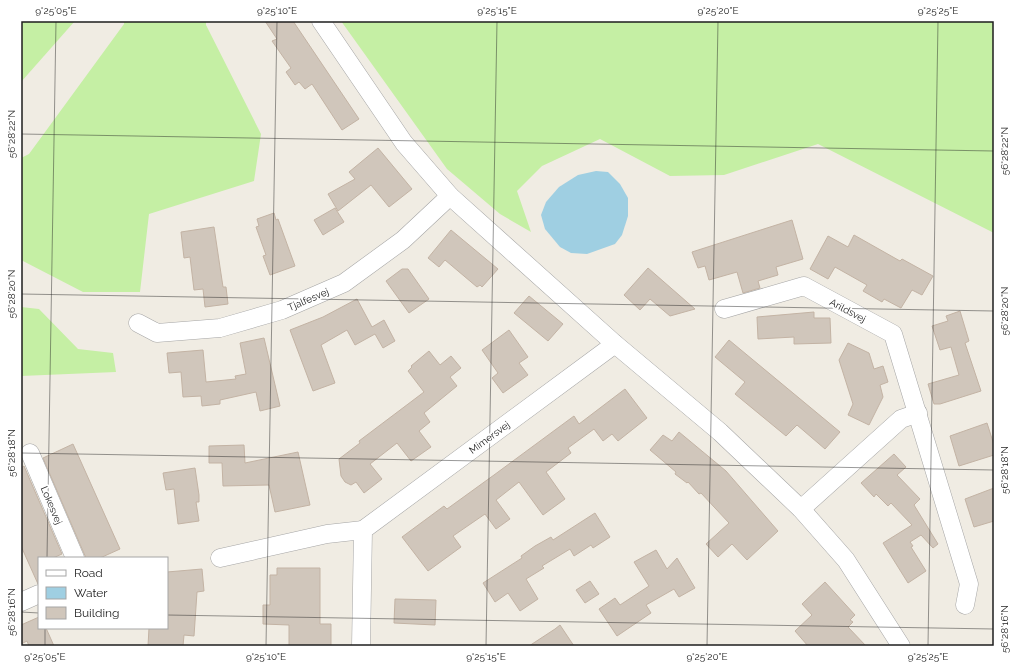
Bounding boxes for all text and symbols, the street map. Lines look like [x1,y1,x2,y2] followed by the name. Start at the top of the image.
[35,5,77,16] text: 9°25'05"E
[257,5,297,16] text: 9°25'10"E
[477,5,517,16] text: 9°25'15"E
[697,5,739,16] text: 9°25'20"E
[918,5,958,16] text: 9°25'25"E
[6,110,17,158] text: 56°28'22"N
[999,127,1010,175] text: 56°28'22"N
[6,269,17,319] text: 56°28'20"N
[286,286,330,313] street label: Tjalfesvej
[999,286,1010,336] text: 56°28'20"N
[828,296,868,325] street label: Arildsvej
[467,419,512,456] street label: Mimersvej
[6,429,17,477] text: 56°28'18"N
[999,446,1010,494] text: 56°28'18"N
[39,484,65,526] street label: Lokesvej
[38,557,168,629] legend
[74,566,103,580] text: Road
[74,586,108,600] text: Water
[6,588,17,636] text: 56°28'16"N
[999,605,1010,653] text: 56°28'16"N
[74,606,120,620] text: Building
[24,651,66,662] text: 9°25'05"E
[246,651,286,662] text: 9°25'10"E
[466,651,506,662] text: 9°25'15"E
[686,651,728,662] text: 9°25'20"E
[908,651,948,662] text: 9°25'25"E

